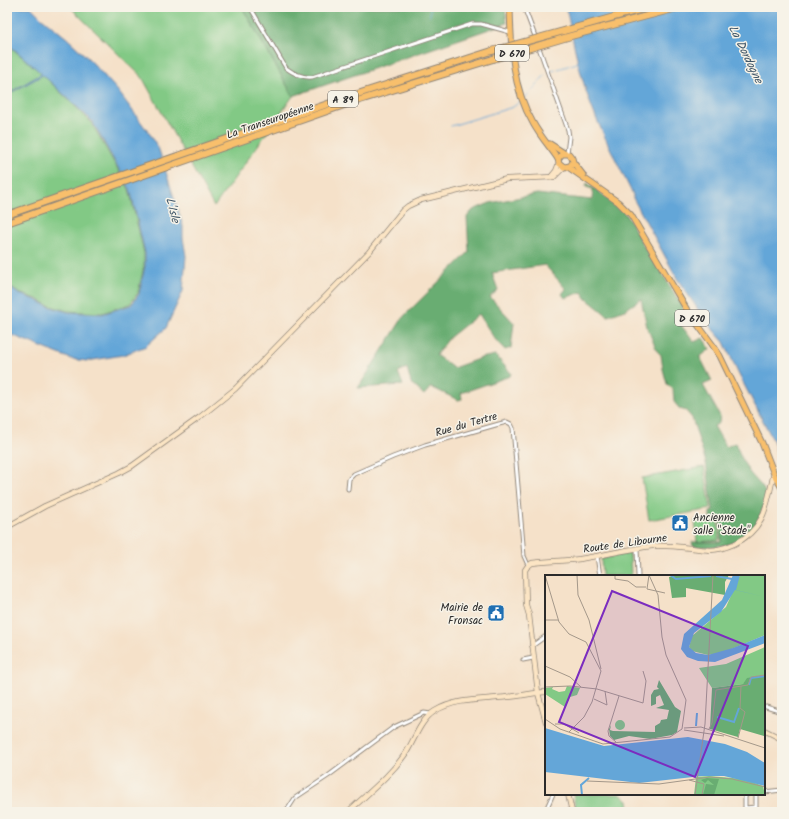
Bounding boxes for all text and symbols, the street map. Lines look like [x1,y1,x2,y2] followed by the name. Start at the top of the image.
[723,22,769,88] water label: La Dordogne
[495,45,529,61] road number: D 670
[328,91,358,107] road number: A 89
[224,98,316,144] street label: La Transeuropéenne
[160,195,185,226] water label: L'Isle
[675,310,709,326] road number: D 670
[433,408,499,442] street label: Rue du Tertre
[693,509,751,540] place label: Ancienne salle "Stade"
[670,513,690,533] public building icon: Ancienne salle "Stade"
[582,529,668,559] street label: Route de Libourne
[545,575,765,795] inset map
[440,599,483,630] place label: Mairie de Fronsac
[486,603,506,623] public building icon: Mairie de Fronsac

